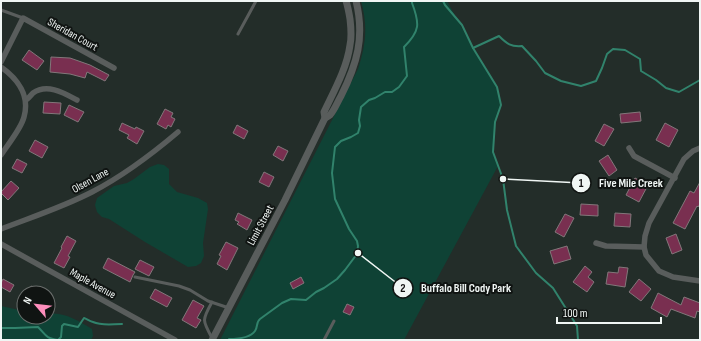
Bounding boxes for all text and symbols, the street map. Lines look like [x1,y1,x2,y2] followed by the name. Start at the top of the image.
[45,15,101,54] street label: Sheridan Court
[70,165,111,196] street label: Olsen Lane
[571,171,671,195] callout: Five Mile Creek
[579,176,584,191] text: 1
[599,176,663,191] text: Five Mile Creek
[244,202,277,248] street label: Limit Street
[68,266,118,301] street label: Maple Avenue
[393,276,519,300] callout: Buffalo Bill Cody Park
[400,281,406,296] text: 2
[421,281,511,296] text: Buffalo Bill Cody Park
[16,285,56,325] north arrow
[20,295,35,306] text: N
[557,299,661,325] scale bar
[563,306,588,321] text: 100 m

